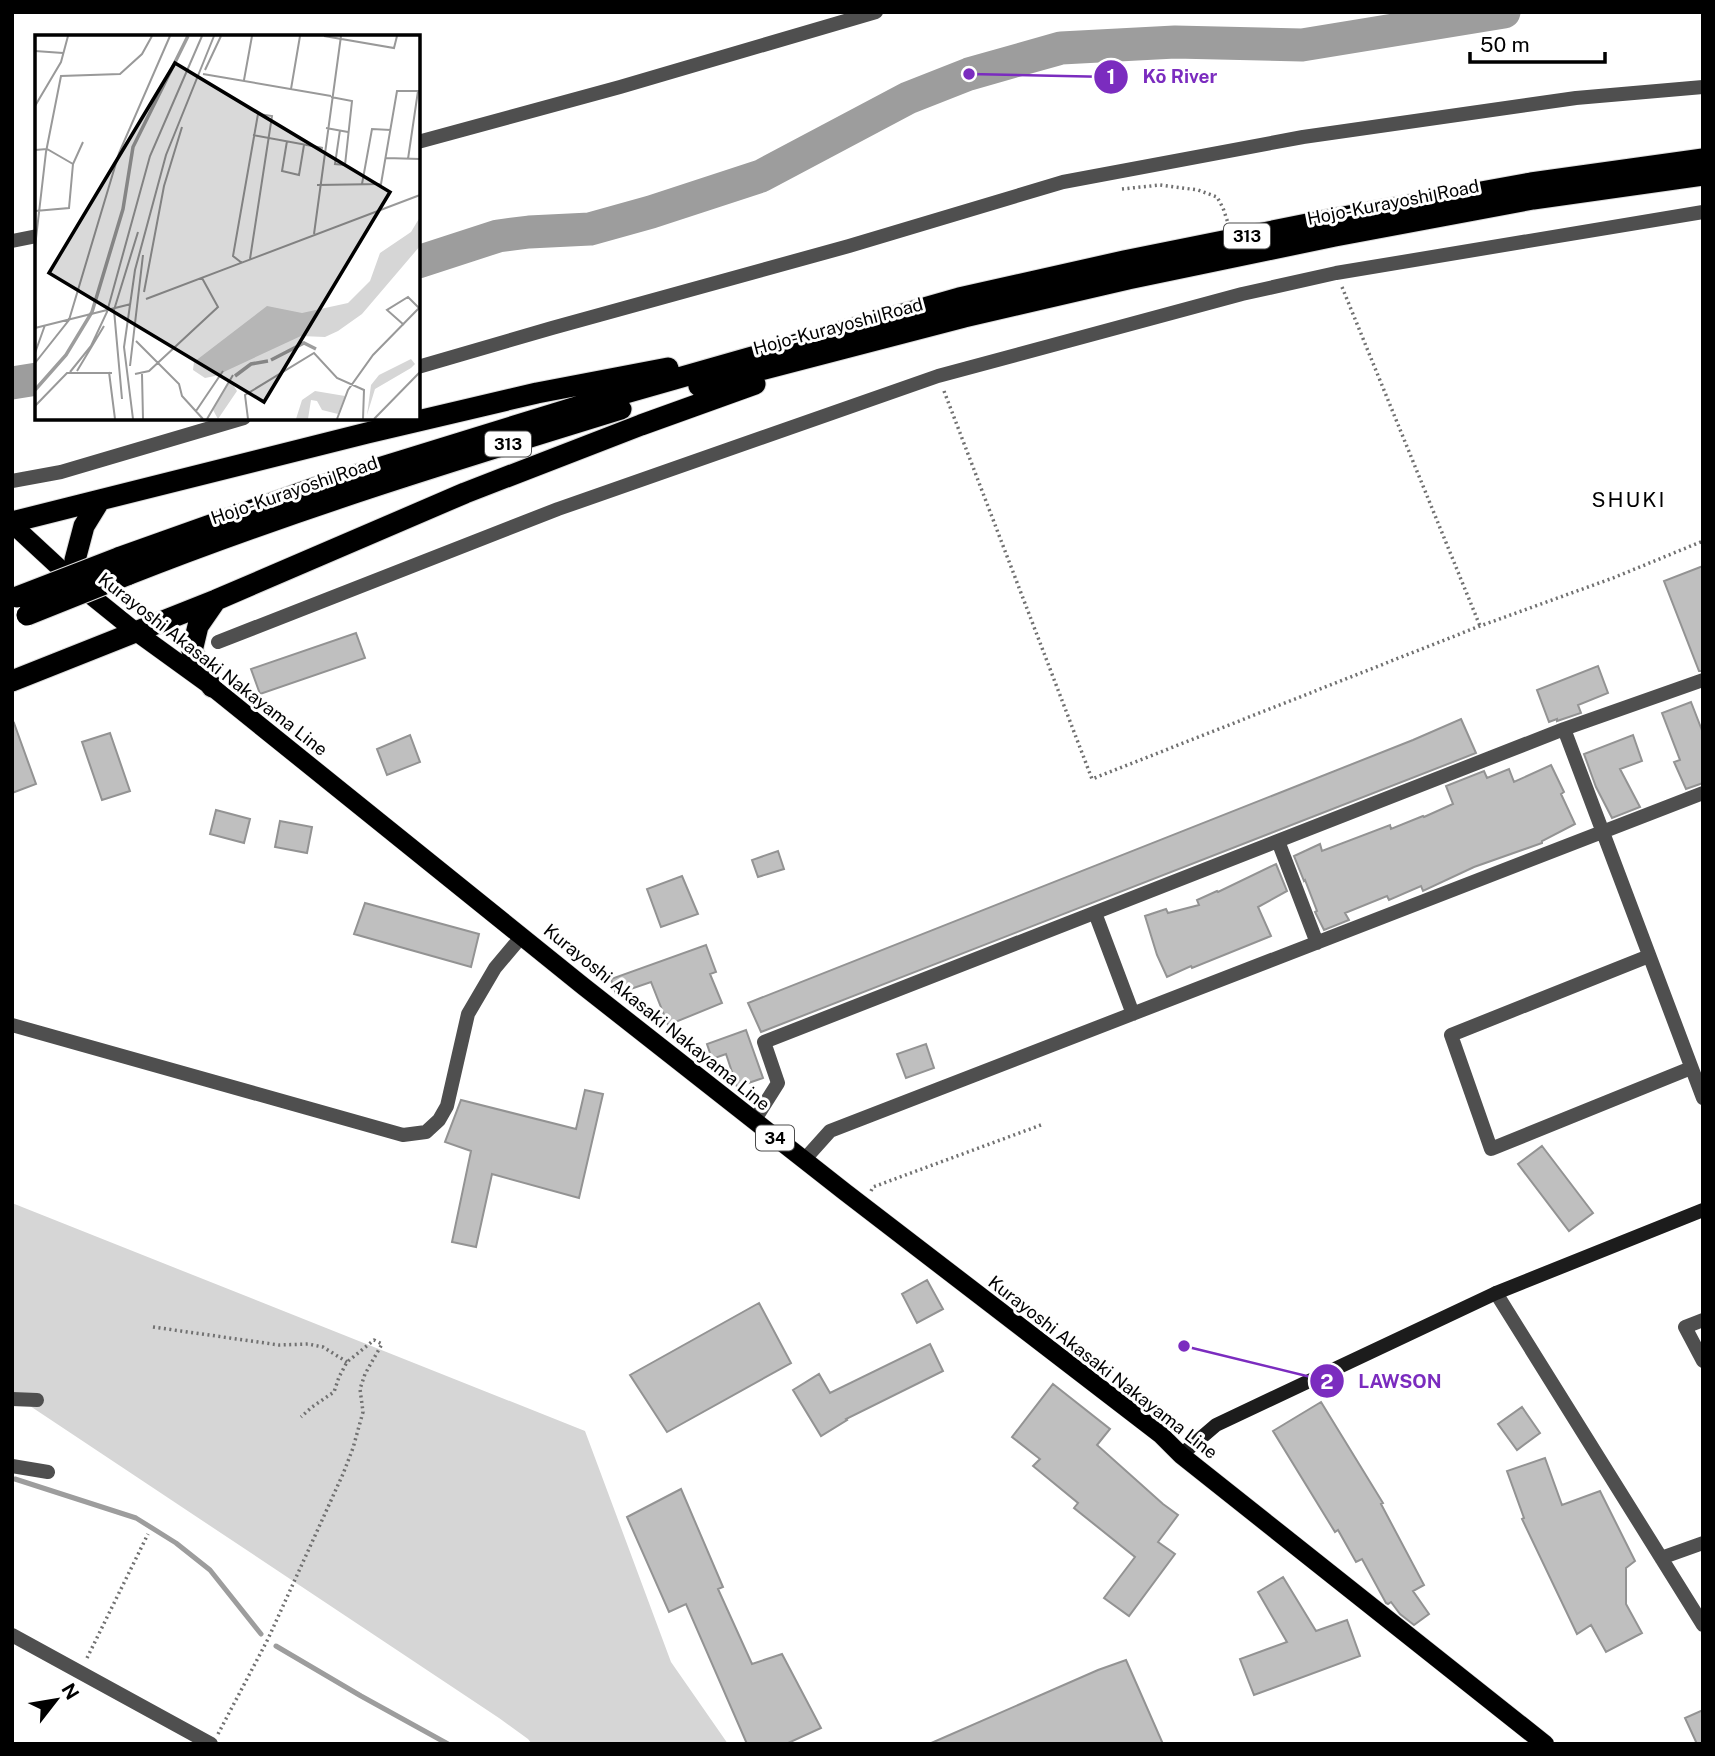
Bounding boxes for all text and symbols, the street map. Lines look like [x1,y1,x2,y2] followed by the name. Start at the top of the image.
[1470,21,1605,65] scale bar
[1480,32,1530,57] text: 50 m
[35,35,420,420] inset map
[1094,57,1232,97] callout: Kō River
[1107,64,1116,89] text: 1
[1143,65,1218,87] text: Kō River
[1305,175,1481,229] street label: Hojo-Kurayoshi Road
[1224,224,1270,248] road number: 313
[751,293,925,359] street label: Hojo-Kurayoshi Road
[485,432,531,457] road number: 313
[208,452,380,528] street label: Hojo-Kurayoshi Road
[1592,487,1666,512] district label: SHUKI
[94,568,332,760] street label: Kurayoshi Akasaki Nakayama Line
[540,919,774,1115] street label: Kurayoshi Akasaki Nakayama Line
[756,1126,794,1150] road number: 34
[984,1271,1222,1463] street label: Kurayoshi Akasaki Nakayama Line
[1309,1361,1455,1401] callout: LAWSON
[1320,1369,1334,1394] text: 2
[1358,1370,1442,1392] text: LAWSON
[21,1665,91,1735] north arrow
[57,1679,84,1703] text: N

